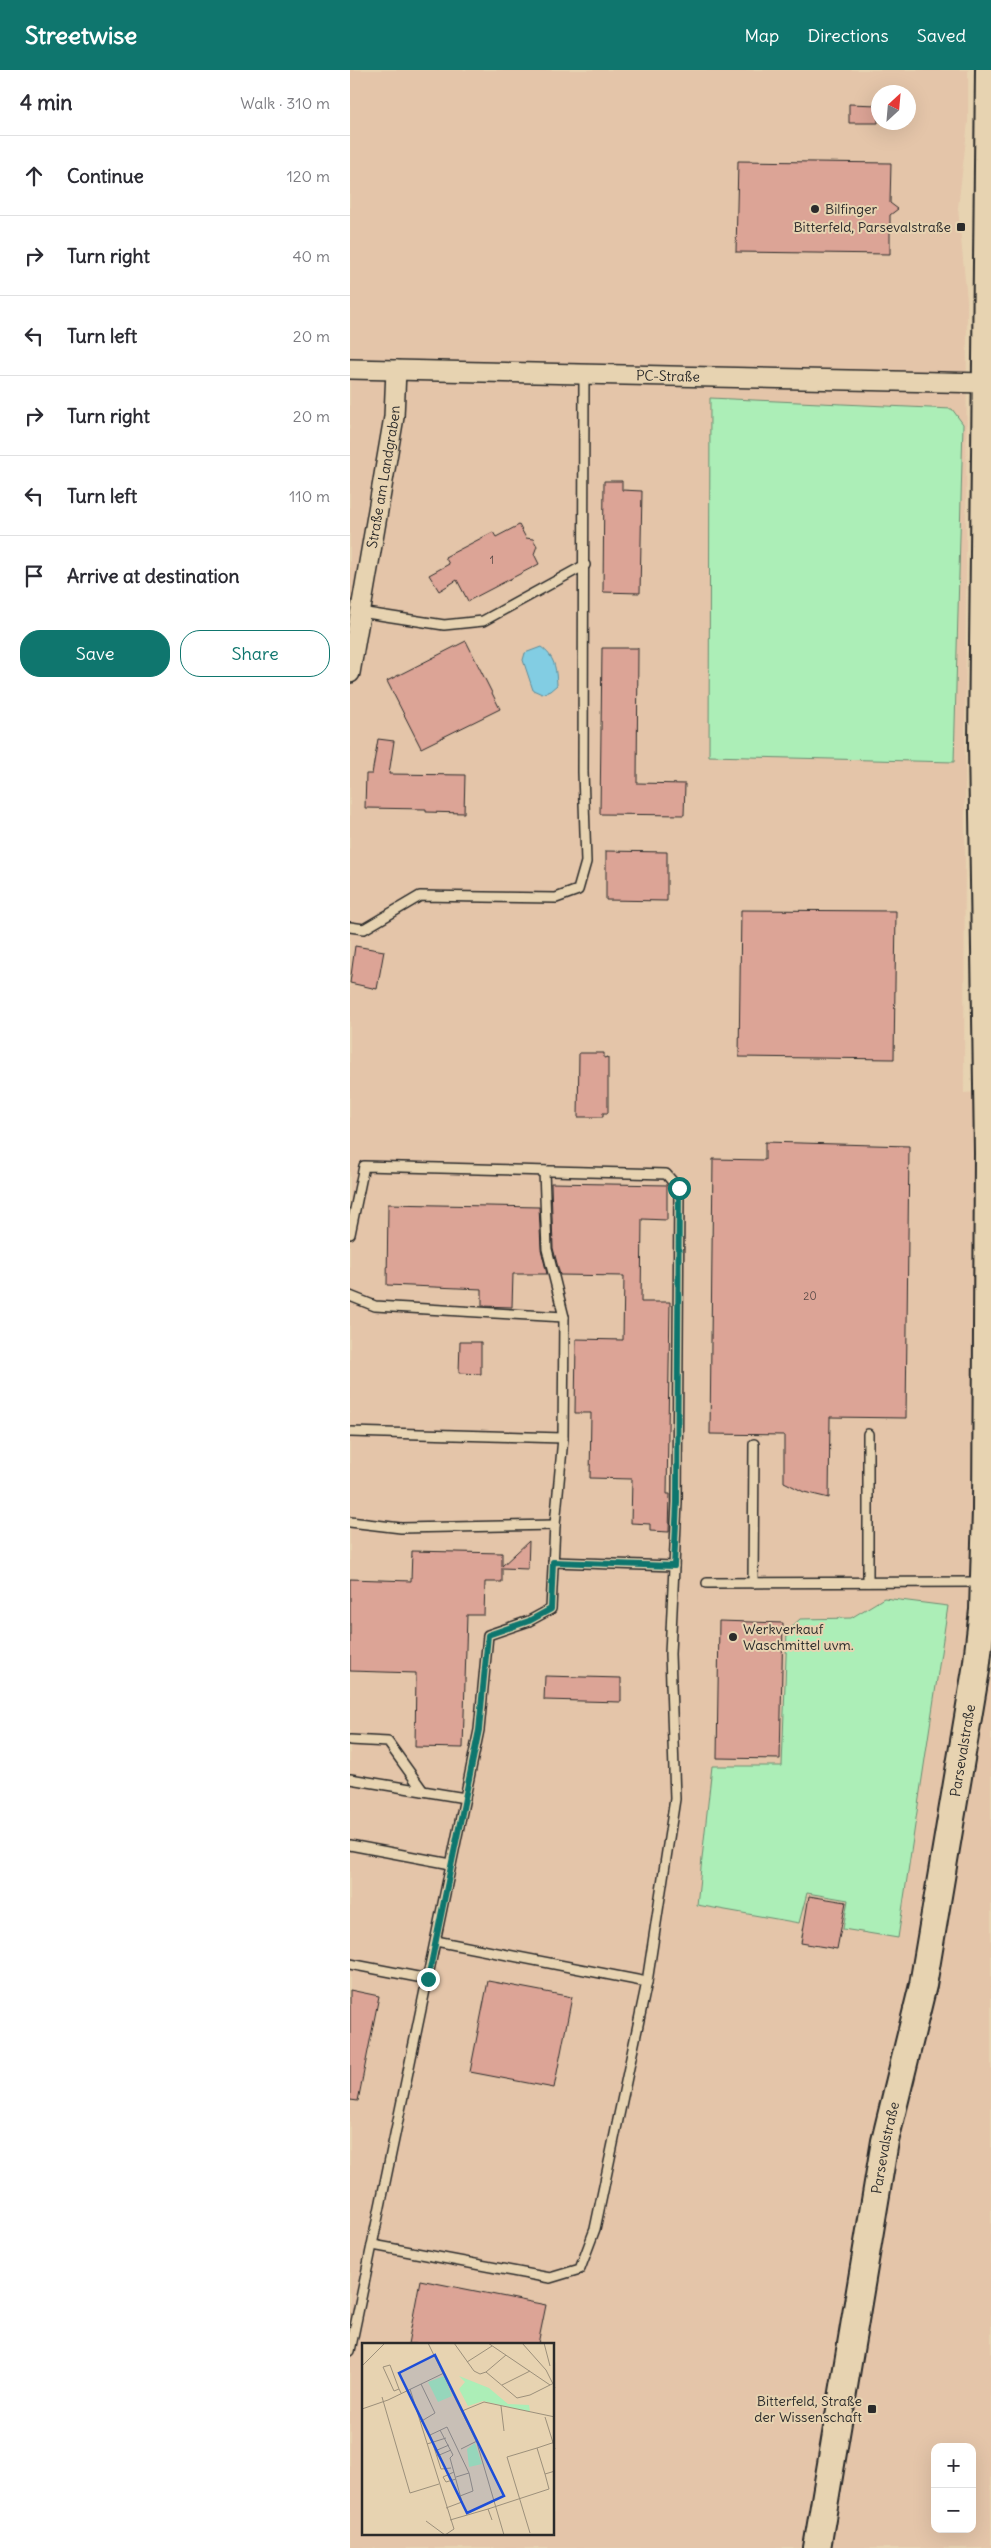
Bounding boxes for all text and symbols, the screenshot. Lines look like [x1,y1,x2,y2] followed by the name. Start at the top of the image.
[25,20,137,50] text: Streetwise
[744,24,779,47] text: Map
[807,24,889,47] text: Directions
[917,24,966,47] text: Saved
[871,85,916,130] north arrow
[20,89,72,116] text: 4 min
[240,93,330,113] text: Walk · 310 m
[20,162,48,190] icon: ahead
[67,164,144,188] text: Continue
[287,166,330,186] text: 120 m
[825,200,878,218] place label: Bilfinger
[809,203,821,215] marker: Bilfinger
[793,218,951,236] place label: Bitterfeld, Parsevalstraße
[955,221,967,233] marker: Bitterfeld, Parsevalstraße
[20,242,48,270] icon: right
[67,244,150,268] text: Turn right
[292,246,330,266] text: 40 m
[20,322,48,350] icon: left
[67,324,137,348] text: Turn left
[293,326,330,346] text: 20 m
[636,366,700,386] street label: PC-Straße
[20,402,48,430] icon: right
[67,404,150,428] text: Turn right
[363,405,403,550] street label: Straße am Landgraben
[293,406,330,426] text: 20 m
[20,482,48,510] icon: left
[67,484,137,508] text: Turn left
[289,486,330,506] text: 110 m
[490,553,494,567] house number: 1
[20,562,48,590] icon: arrive
[67,564,240,588] text: Arrive at destination
[20,630,170,677] button: Save
[180,630,330,677] button: Share
[668,1177,691,1200] route start
[803,1289,817,1303] house number: 20
[743,1620,854,1654] place label: Werkverkauf Waschmittel uvm.
[727,1631,739,1643] marker: Werkverkauf Waschmittel uvm.
[946,1703,979,1798] street label: Parsevalstraße
[417,1968,440,1991] route end
[867,2100,903,2195] street label: Parsevalstraße
[362,2343,555,2536] inset map
[754,2392,862,2426] place label: Bitterfeld, Straße der Wissenschaft
[866,2403,878,2415] marker: Bitterfeld, Straße der Wissenschaft
[931,2443,976,2533] map controls
[931,2443,976,2488] button: +
[931,2488,976,2533] button: −

